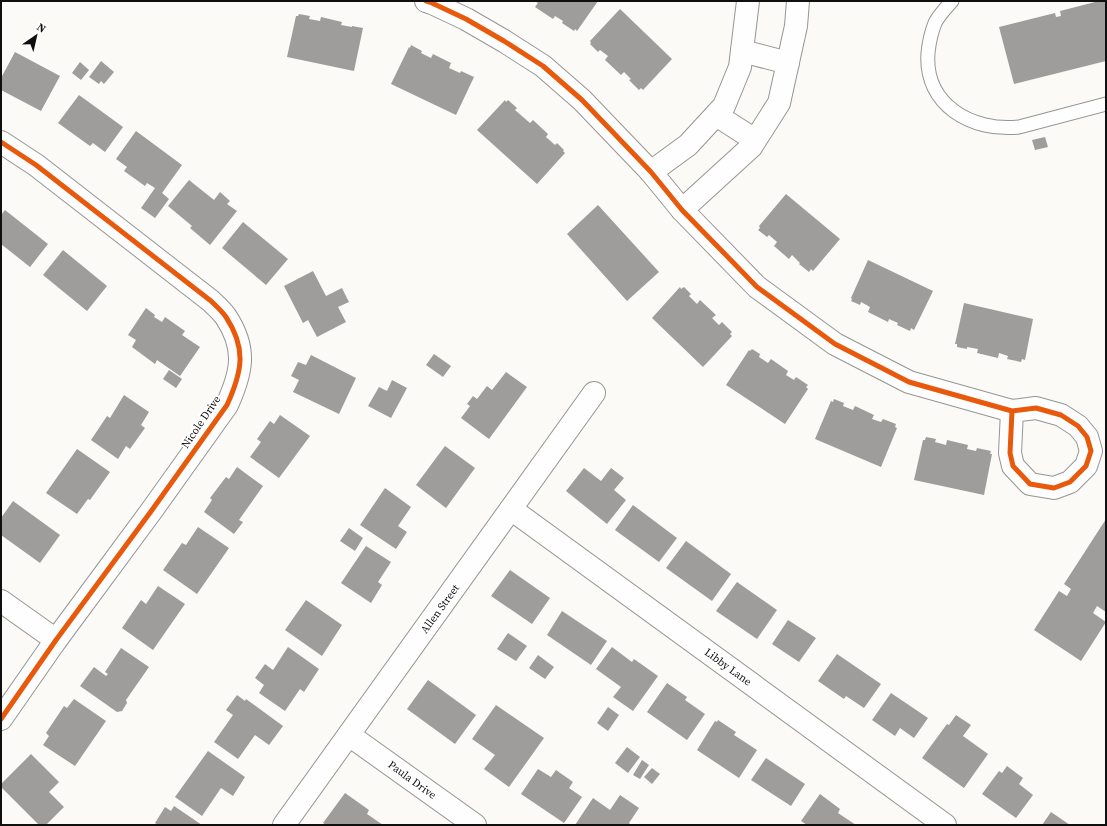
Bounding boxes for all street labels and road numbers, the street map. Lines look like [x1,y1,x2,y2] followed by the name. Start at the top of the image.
[178,392,224,451] street label: Nicole Drive
[417,581,463,637] street label: Allen Street
[701,645,755,689] street label: Libby Lane
[385,757,440,803] street label: Paula Drive

